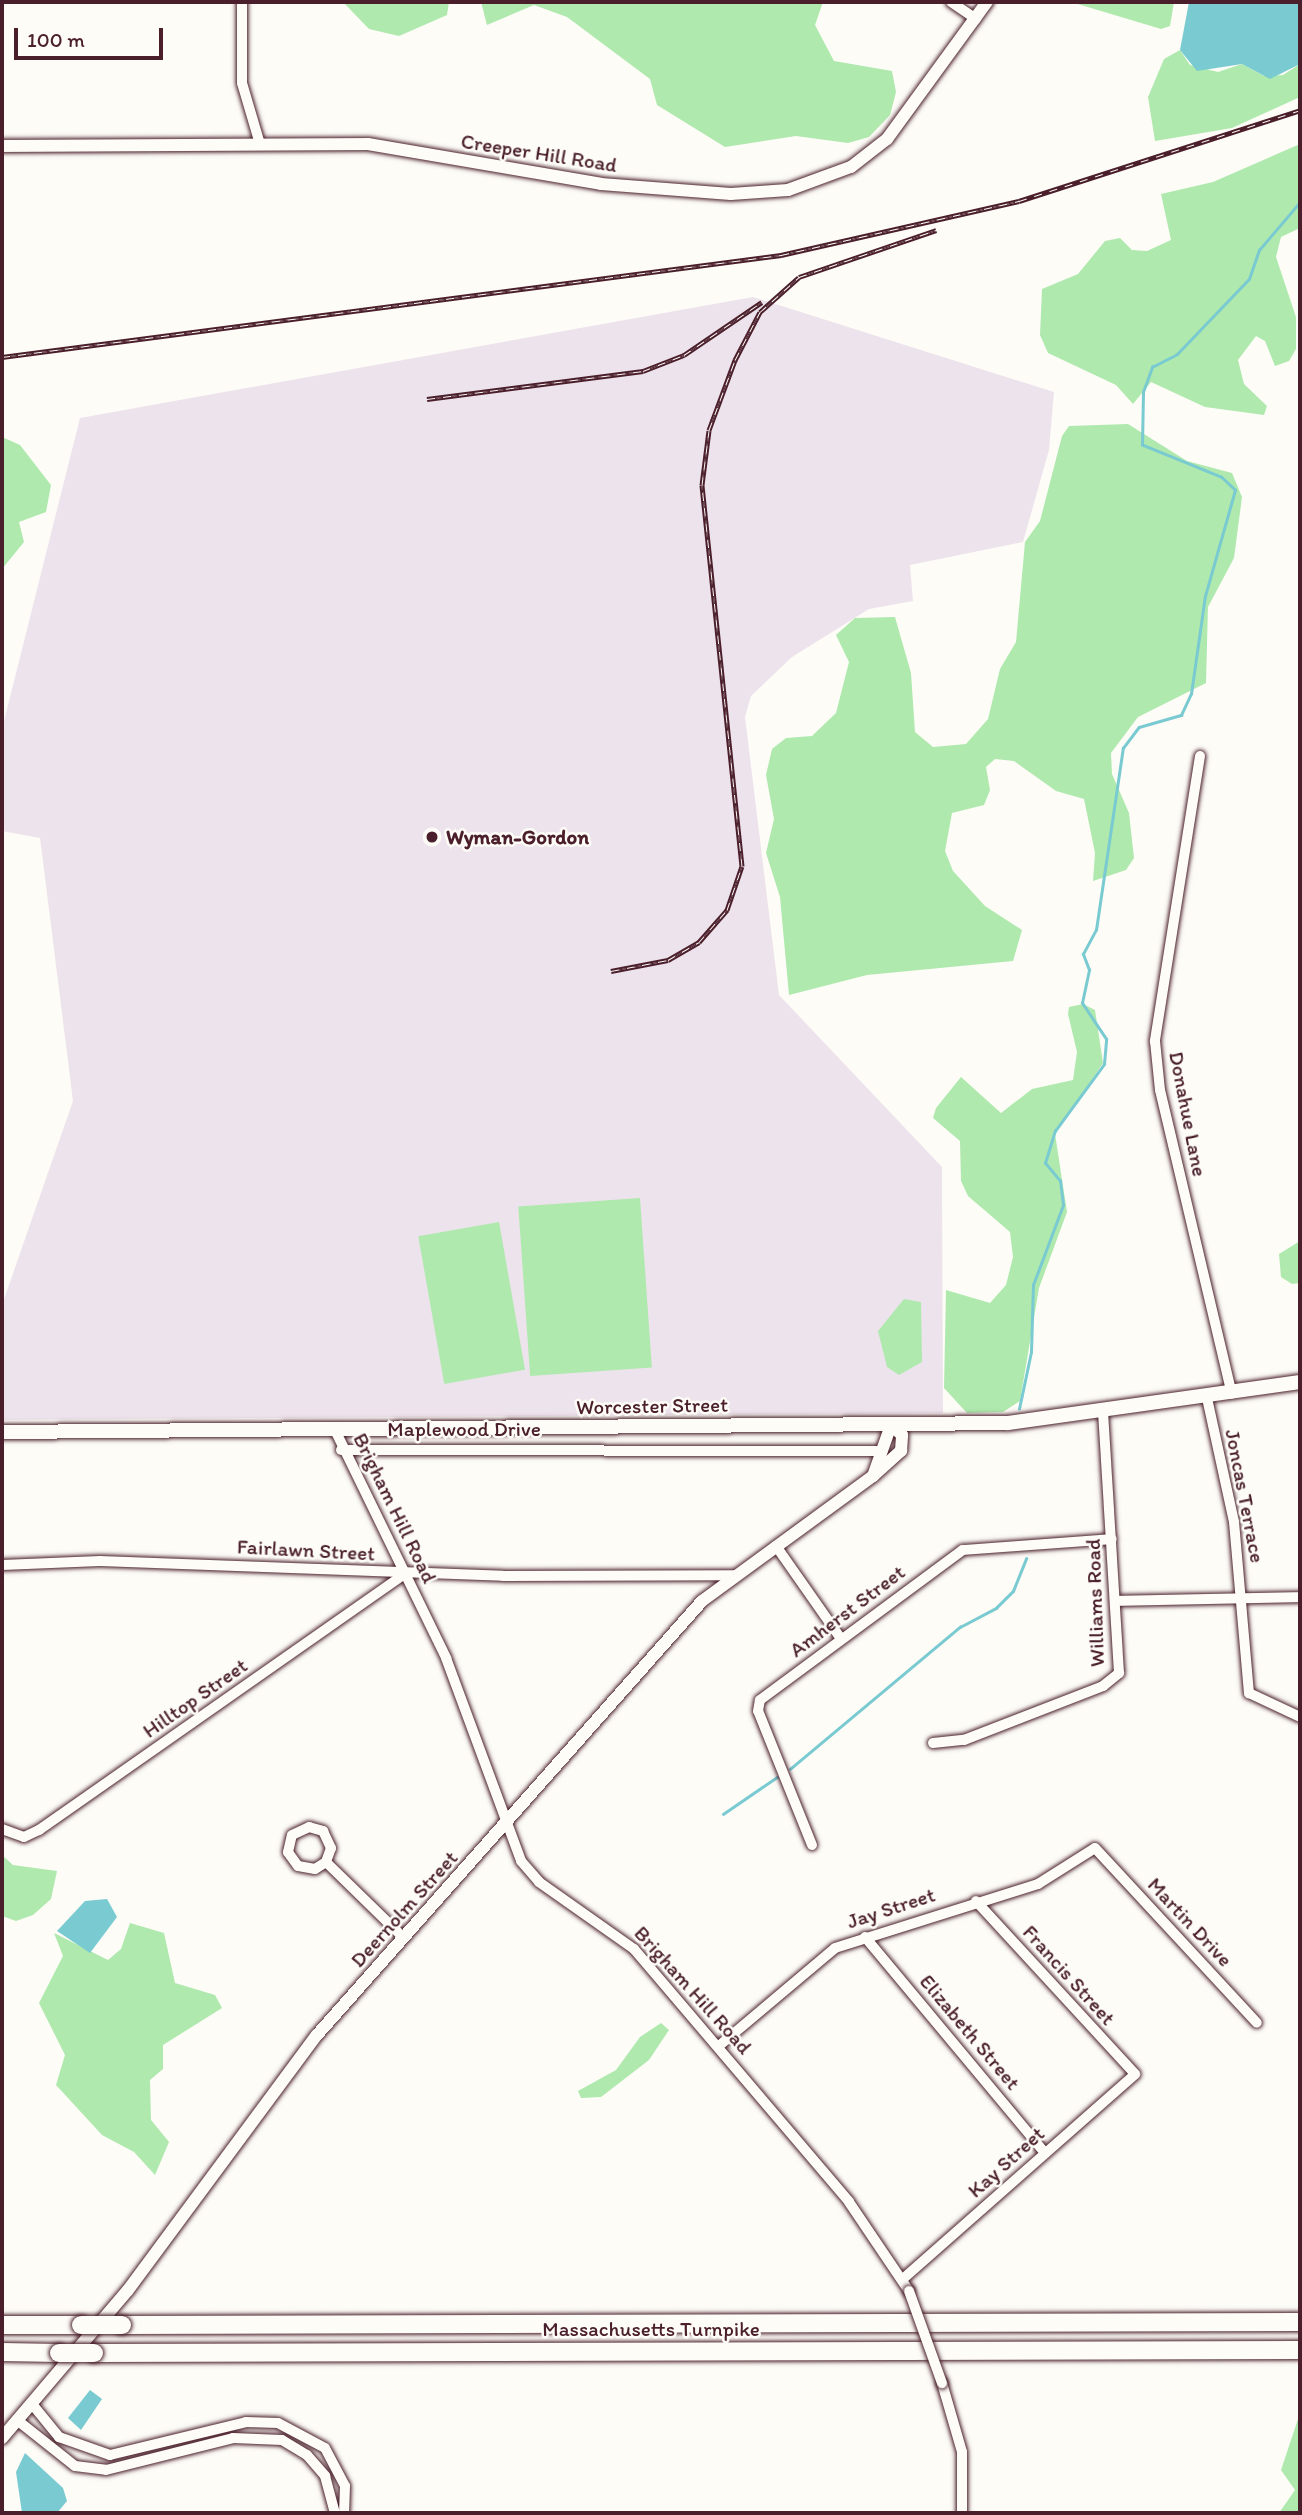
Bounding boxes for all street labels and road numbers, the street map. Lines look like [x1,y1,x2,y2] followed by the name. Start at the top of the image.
[460,128,618,178] street label: Creeper Hill Road
[1163,1049,1213,1179] street label: Donahue Lane
[576,1392,728,1420] street label: Worcester Street
[387,1416,541,1442] street label: Maplewood Drive
[1220,1428,1270,1564] street label: Joncas Terrace
[348,1429,442,1587] street label: Brigham Hill Road
[236,1534,376,1566] street label: Fairlawn Street
[1080,1538,1110,1668] street label: Williams Road
[784,1560,910,1662] street label: Amherst Street
[138,1653,252,1743] street label: Hilltop Street
[345,1846,463,1972] street label: Deernolm Street
[1142,1872,1238,1972] street label: Martin Drive
[844,1882,938,1934] street label: Jay Street
[1018,1920,1120,2030] street label: Francis Street
[629,1921,757,2059] street label: Brigham Hill Road
[914,1969,1026,2095] street label: Elizabeth Street
[963,2121,1049,2203] street label: Kay Street
[543,2316,759,2342] street label: Massachusetts Turnpike

